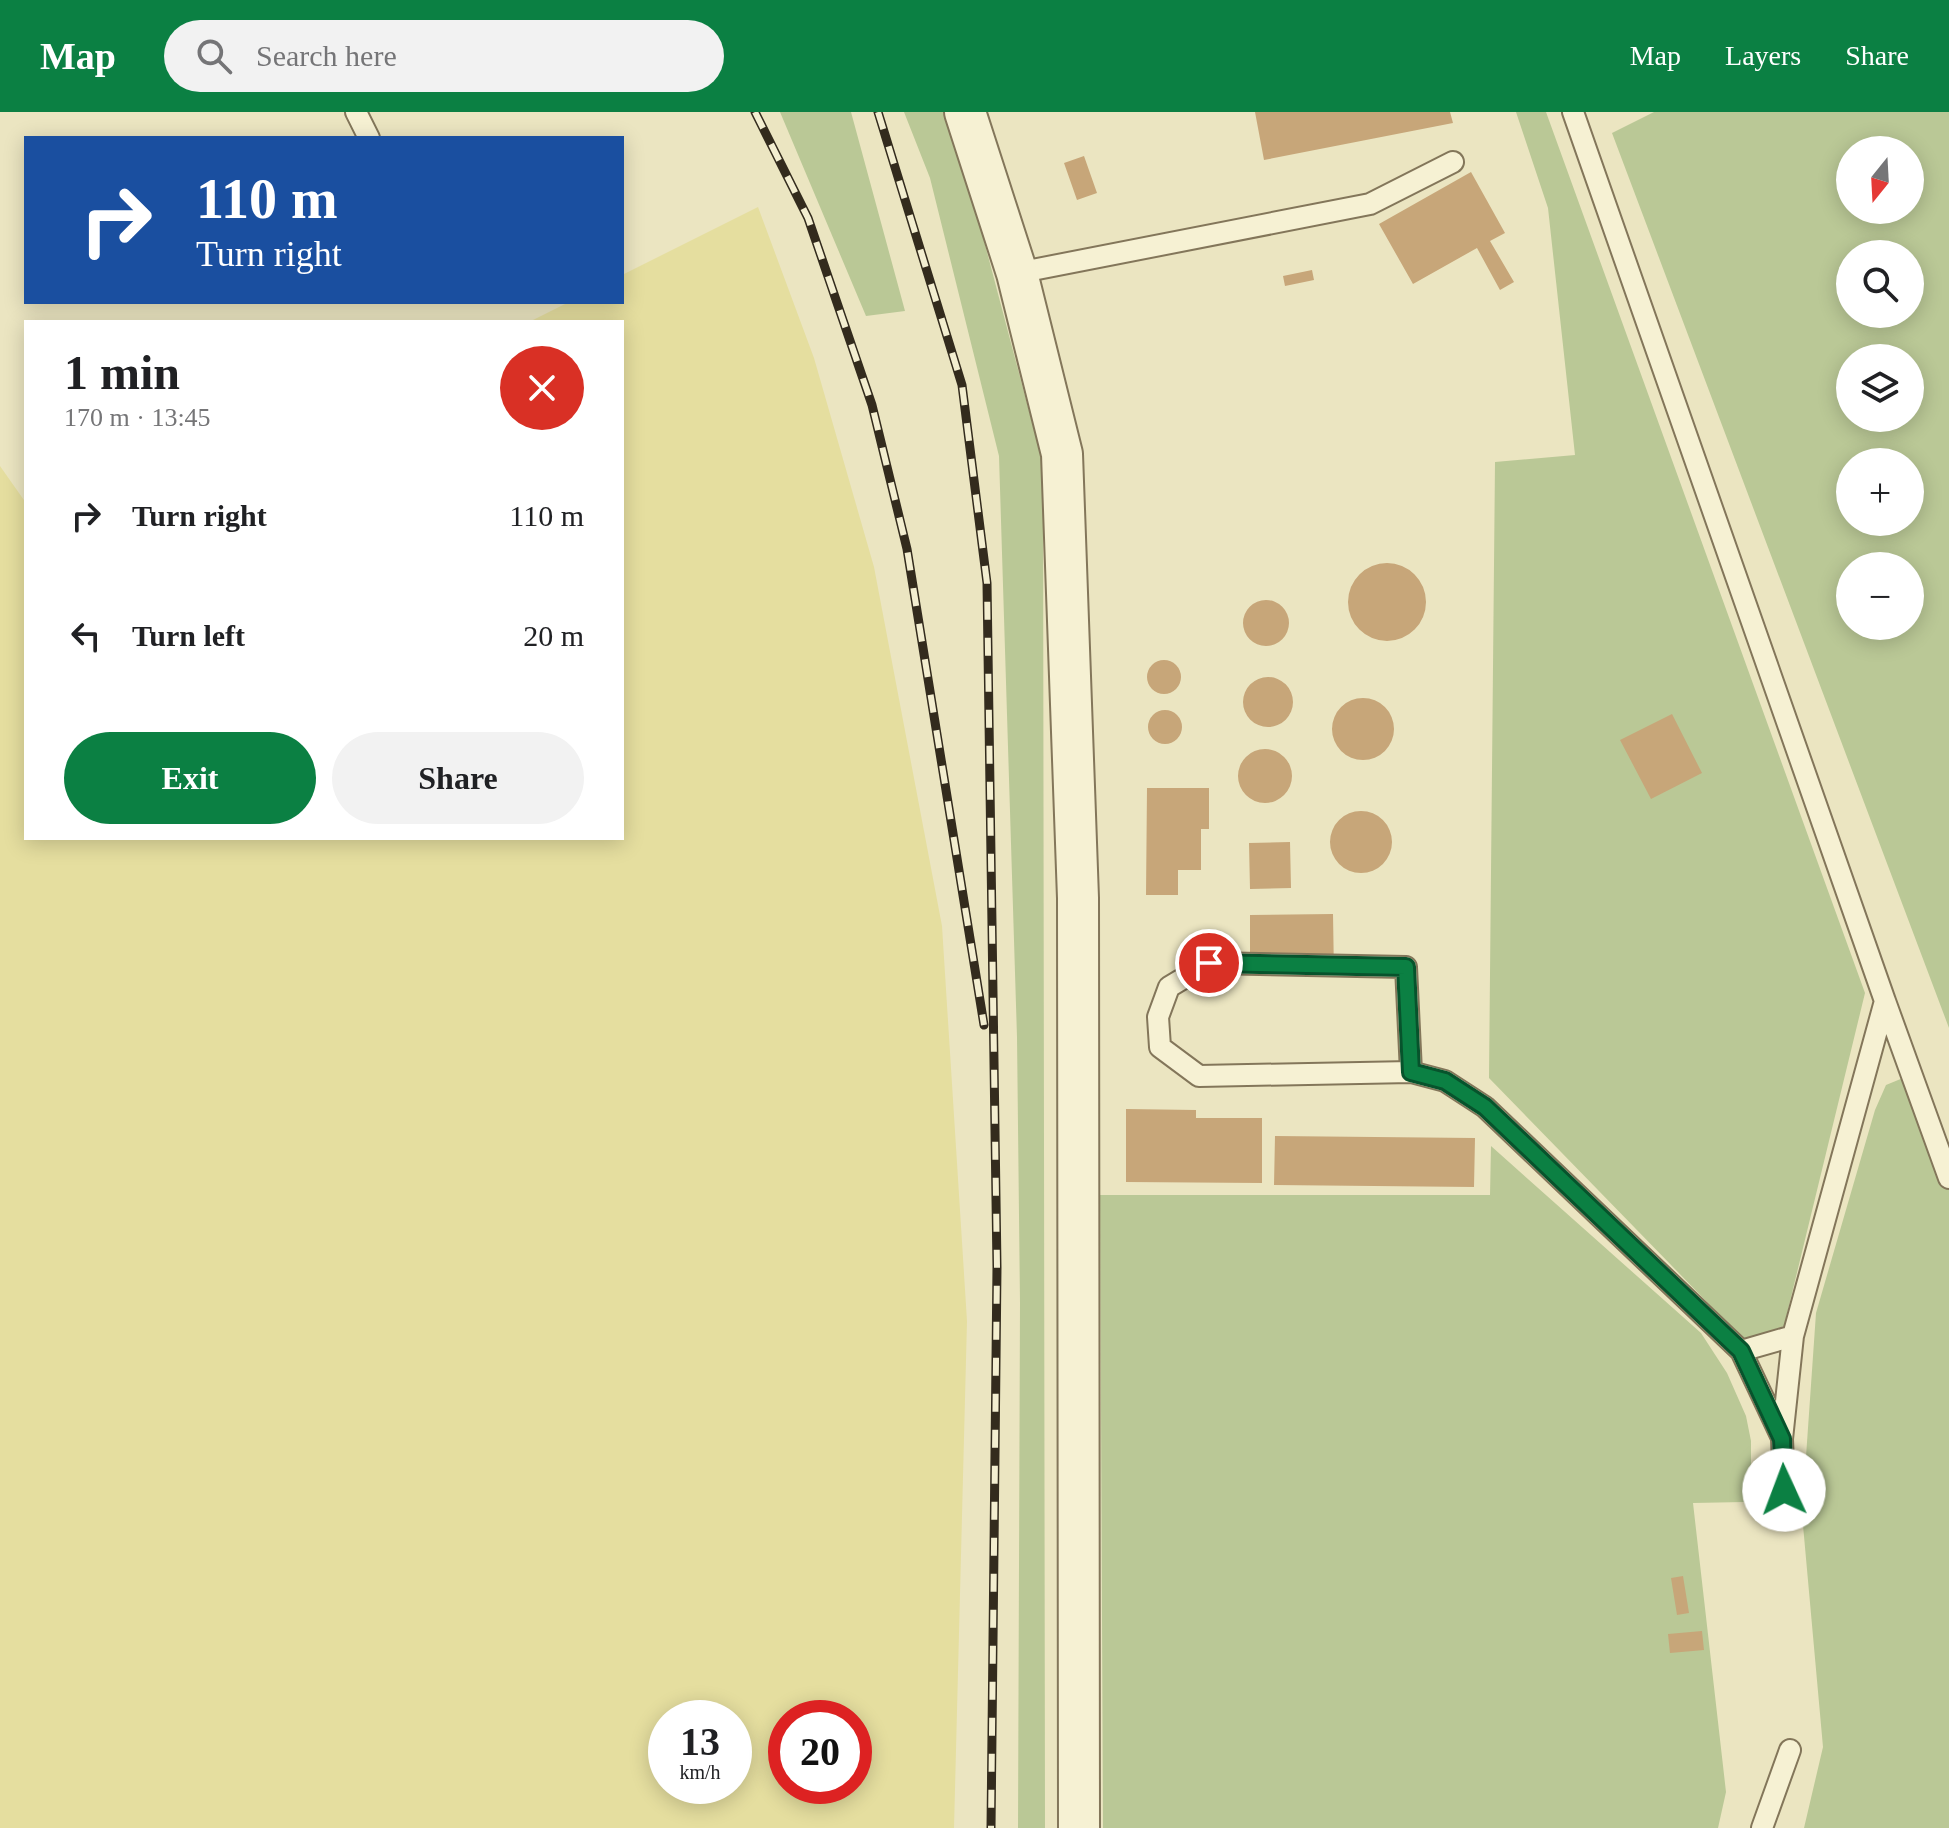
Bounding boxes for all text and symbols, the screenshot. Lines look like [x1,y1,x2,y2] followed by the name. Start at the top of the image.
[164,20,724,92] search box
[192,34,236,78] icon: search
[40,35,116,77] text: Map
[256,39,397,72] text: Search here
[1630,40,1681,71] text: Map
[1725,40,1801,71] text: Layers
[1845,40,1909,71] text: Share
[1836,136,1924,224] north arrow
[1836,136,1924,640] map controls
[64,168,168,272] icon: right
[196,168,338,230] text: 110 m
[196,234,342,274] text: Turn right
[1836,240,1924,328] button: search
[1836,344,1924,432] button: layers
[64,346,180,399] text: 1 min
[500,346,584,430] button: close
[64,403,211,432] text: 170 m · 13:45
[1836,448,1924,536] button: +
[64,494,108,538] icon: right
[132,499,267,532] text: Turn right
[509,499,584,532] text: 110 m
[1836,552,1924,640] button: −
[64,614,108,658] icon: left
[132,619,245,652] text: Turn left
[523,619,584,652] text: 20 m
[64,732,316,824] button: Exit
[332,732,584,824] button: Share
[1175,929,1243,997] pin
[1187,941,1231,985] icon: arrive
[1742,1448,1826,1532] position arrow
[768,1700,872,1804] speed limit sign: 20
[680,1719,720,1764] text: 13
[679,1761,721,1783] text: km/h

